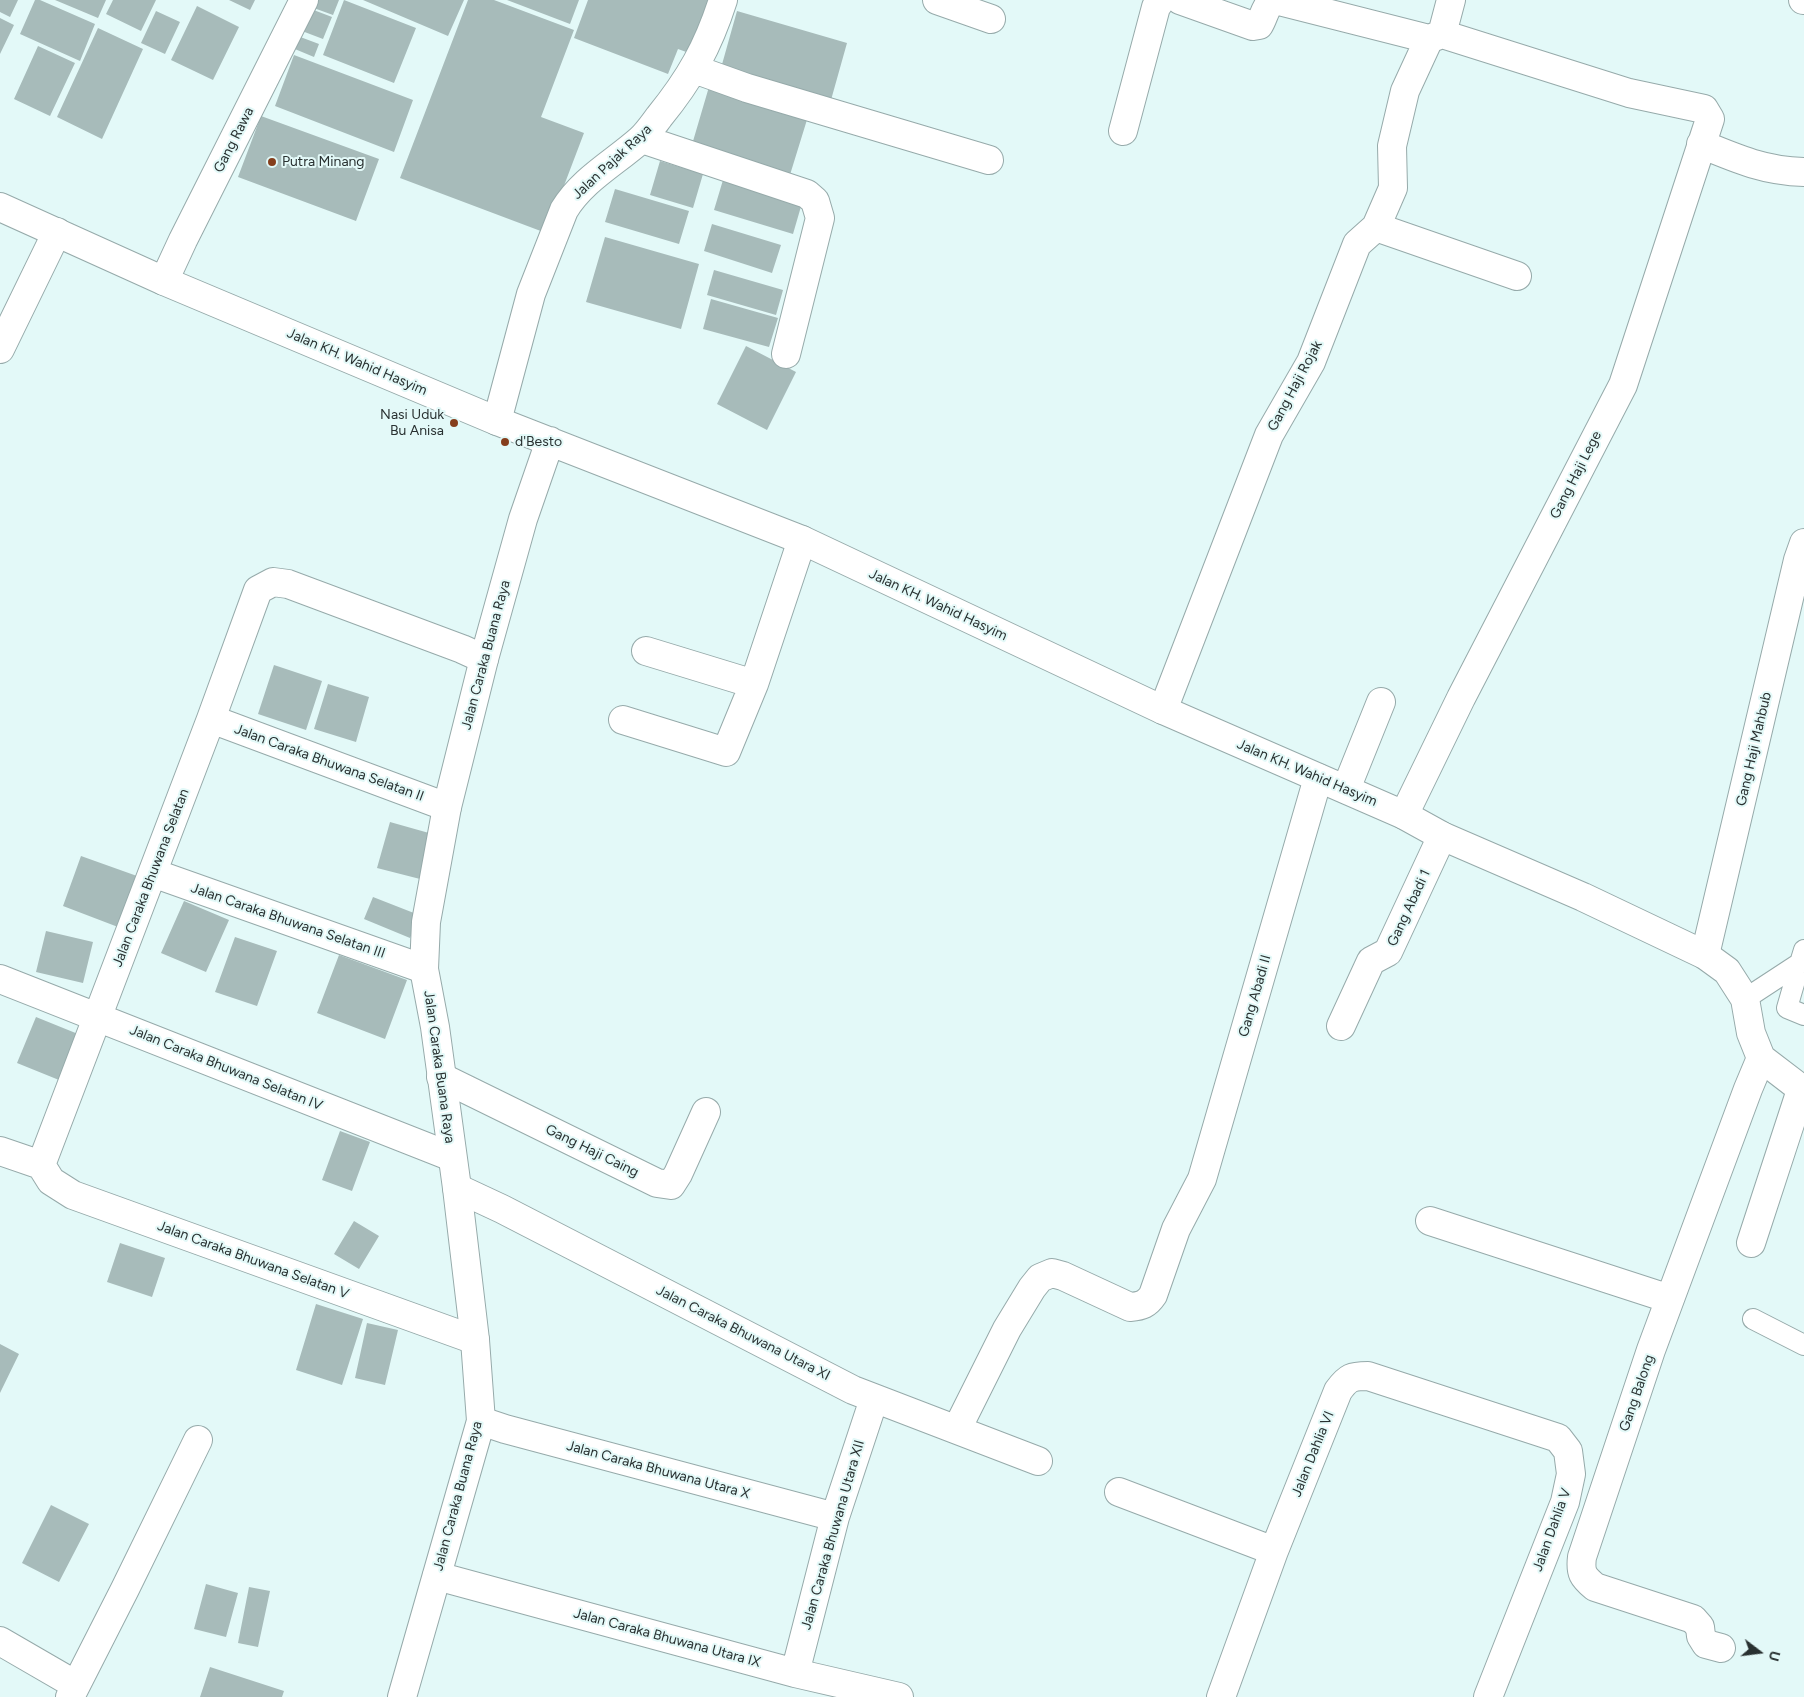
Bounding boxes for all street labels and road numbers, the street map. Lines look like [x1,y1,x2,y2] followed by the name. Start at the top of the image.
[210,105,258,175] street label: Gang Rawa
[569,121,655,203] street label: Jalan Pajak Raya
[284,325,430,399] street label: Jalan KH. Wahid Hasyim
[1264,338,1326,434] street label: Gang Haji Rojak
[1547,428,1605,522] street label: Gang Haji Lege
[866,566,1010,644] street label: Jalan KH. Wahid Hasyim
[458,578,514,732] street label: Jalan Caraka Buana Raya
[1733,690,1775,808] street label: Gang Haji Mahbub
[232,721,426,805] street label: Jalan Caraka Bhuwana Selatan II
[1234,736,1380,810] street label: Jalan KH. Wahid Hasyim
[109,787,193,969] street label: Jalan Caraka Bhuwana Selatan
[1384,867,1434,949] street label: Gang Abadi 1
[189,880,387,962] street label: Jalan Caraka Bhuwana Selatan III
[1235,953,1275,1039] street label: Gang Abadi II
[420,989,458,1145] street label: Jalan Caraka Buana Raya
[127,1022,325,1114] street label: Jalan Caraka Bhuwana Selatan IV
[543,1121,641,1181] street label: Gang Haji Caing
[155,1217,351,1303] street label: Jalan Caraka Bhuwana Selatan V
[653,1282,833,1384] street label: Jalan Caraka Bhuwana Utara XI
[1616,1352,1658,1434] street label: Gang Balong
[1288,1409,1338,1499] street label: Jalan Dahlia VI
[430,1419,486,1573] street label: Jalan Caraka Buana Raya
[565,1437,751,1503] street label: Jalan Caraka Bhuwana Utara X
[798,1438,868,1632] street label: Jalan Caraka Bhuwana Utara XII
[1529,1486,1575,1574] street label: Jalan Dahlia V
[572,1605,762,1671] street label: Jalan Caraka Bhuwana Utara IX

